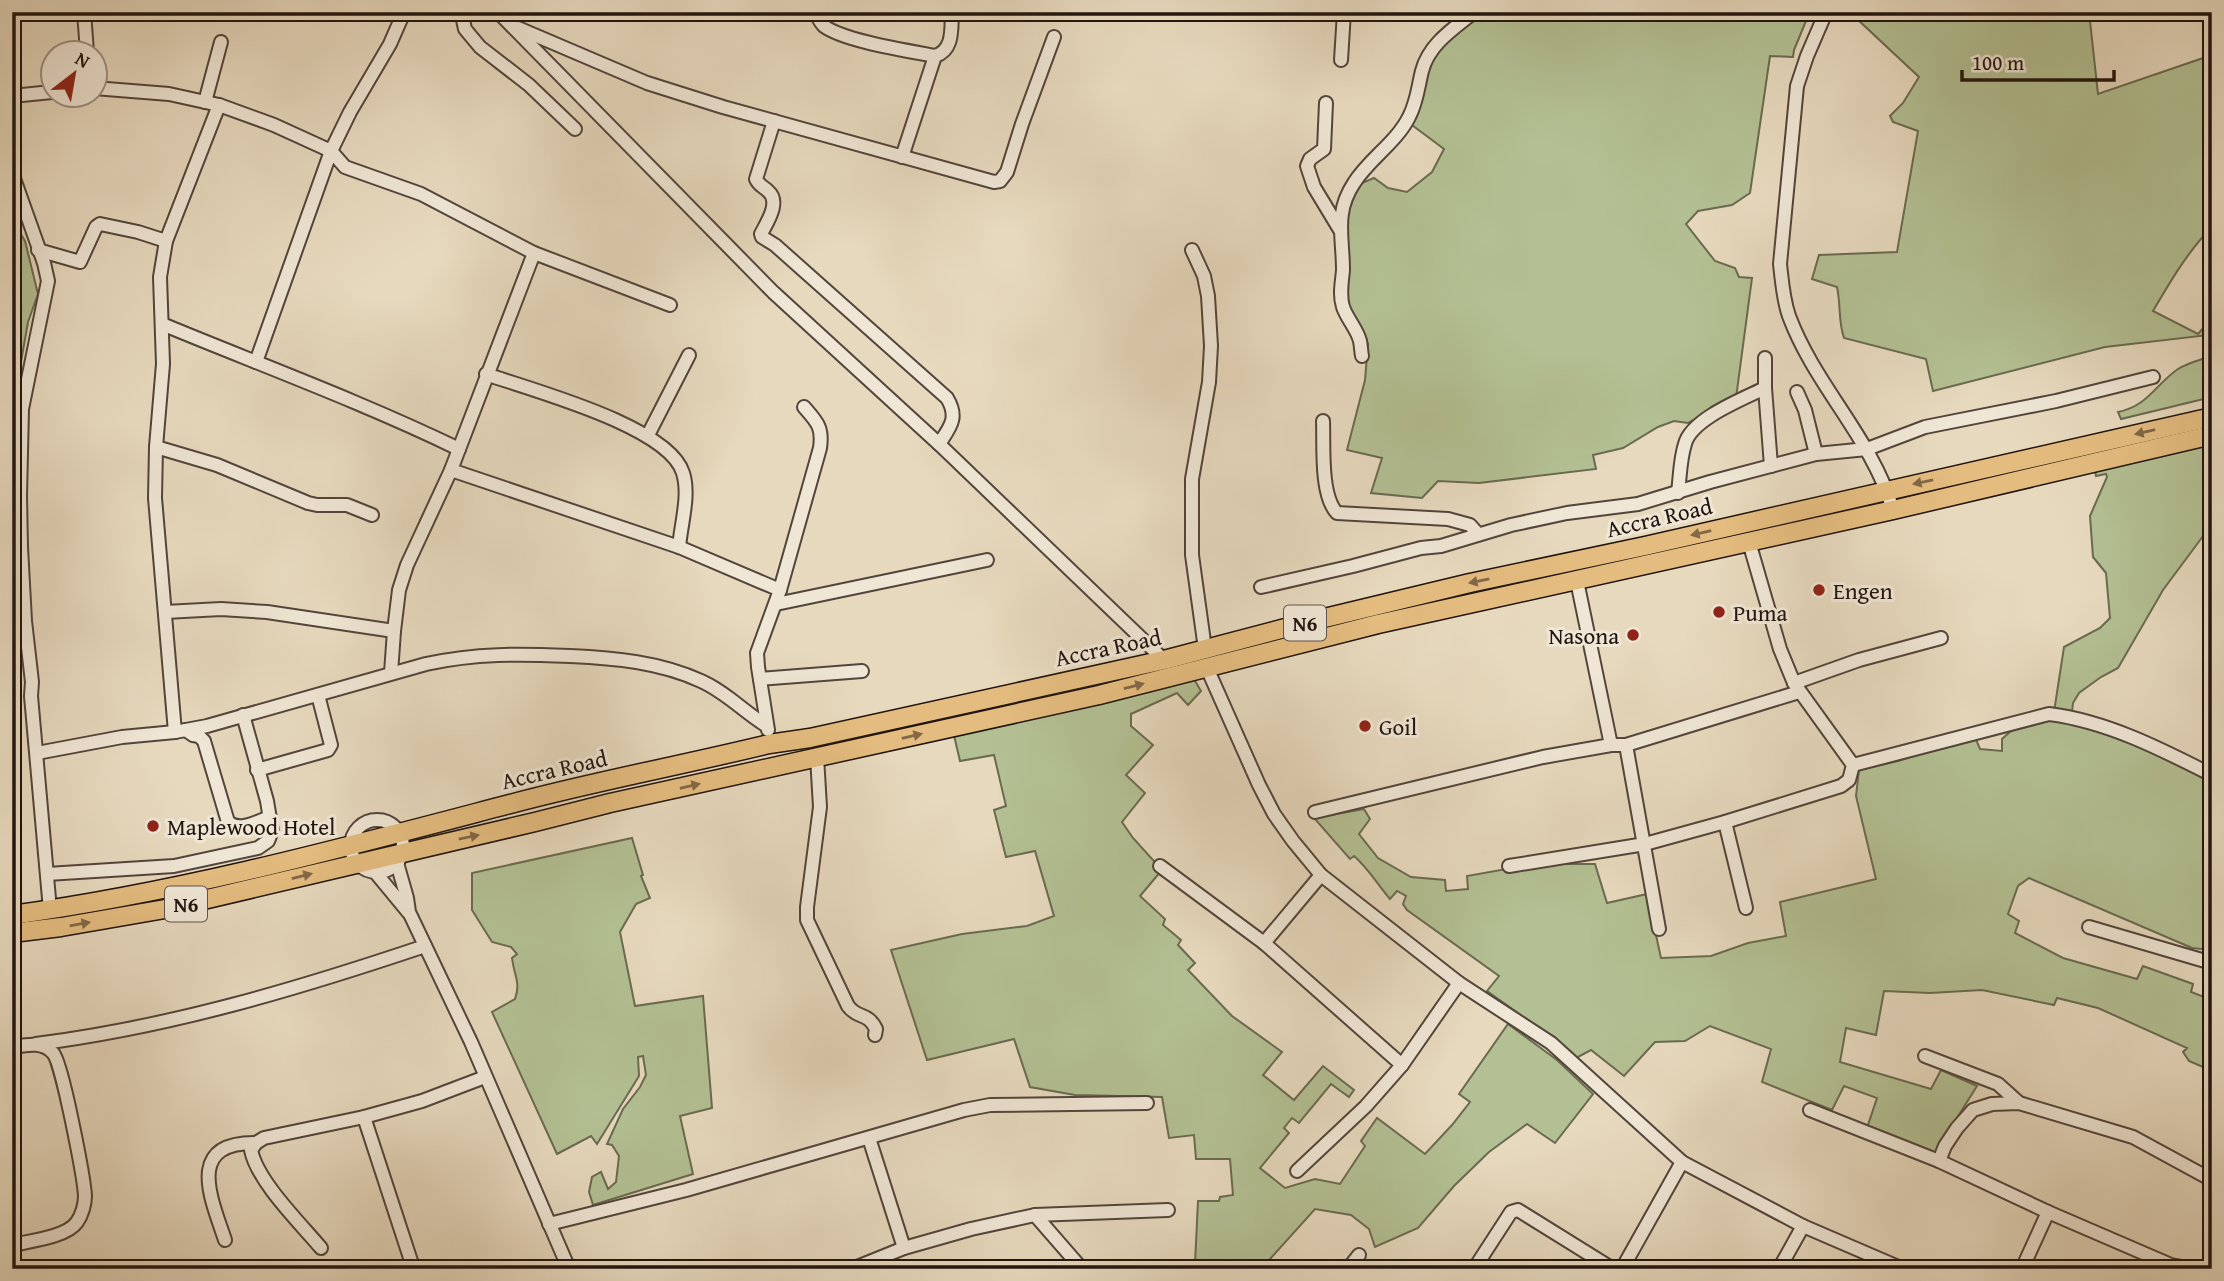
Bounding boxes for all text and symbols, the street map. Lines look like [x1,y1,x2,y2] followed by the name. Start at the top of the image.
[38,38,108,108] north arrow
[1962,38,2114,82] scale bar
[70,44,96,75] text: N
[1972,47,2024,78] text: 100 m
[2134,427,2156,438] one-way arrow
[1912,477,1934,488] one-way arrow
[1603,489,1716,545] street label: Accra Road
[1690,528,1712,539] one-way arrow
[1833,574,1893,607] place label: Engen
[1468,576,1490,587] one-way arrow
[1811,582,1827,598] marker: Engen
[1733,596,1788,629] place label: Puma
[1711,604,1727,620] marker: Puma
[1284,606,1326,640] road number: N6
[1548,619,1619,652] place label: Nasona
[1052,620,1165,674] street label: Accra Road
[1625,627,1641,643] marker: Nasona
[1123,680,1145,691] one-way arrow
[1379,710,1417,743] place label: Goil
[1357,718,1373,734] marker: Goil
[901,730,923,741] one-way arrow
[498,741,611,797] street label: Accra Road
[679,781,701,792] one-way arrow
[167,810,336,843] place label: Maplewood Hotel
[145,818,161,834] marker: Maplewood Hotel
[458,831,480,842] one-way arrow
[291,870,313,881] one-way arrow
[165,886,207,922] road number: N6
[69,918,91,929] one-way arrow

